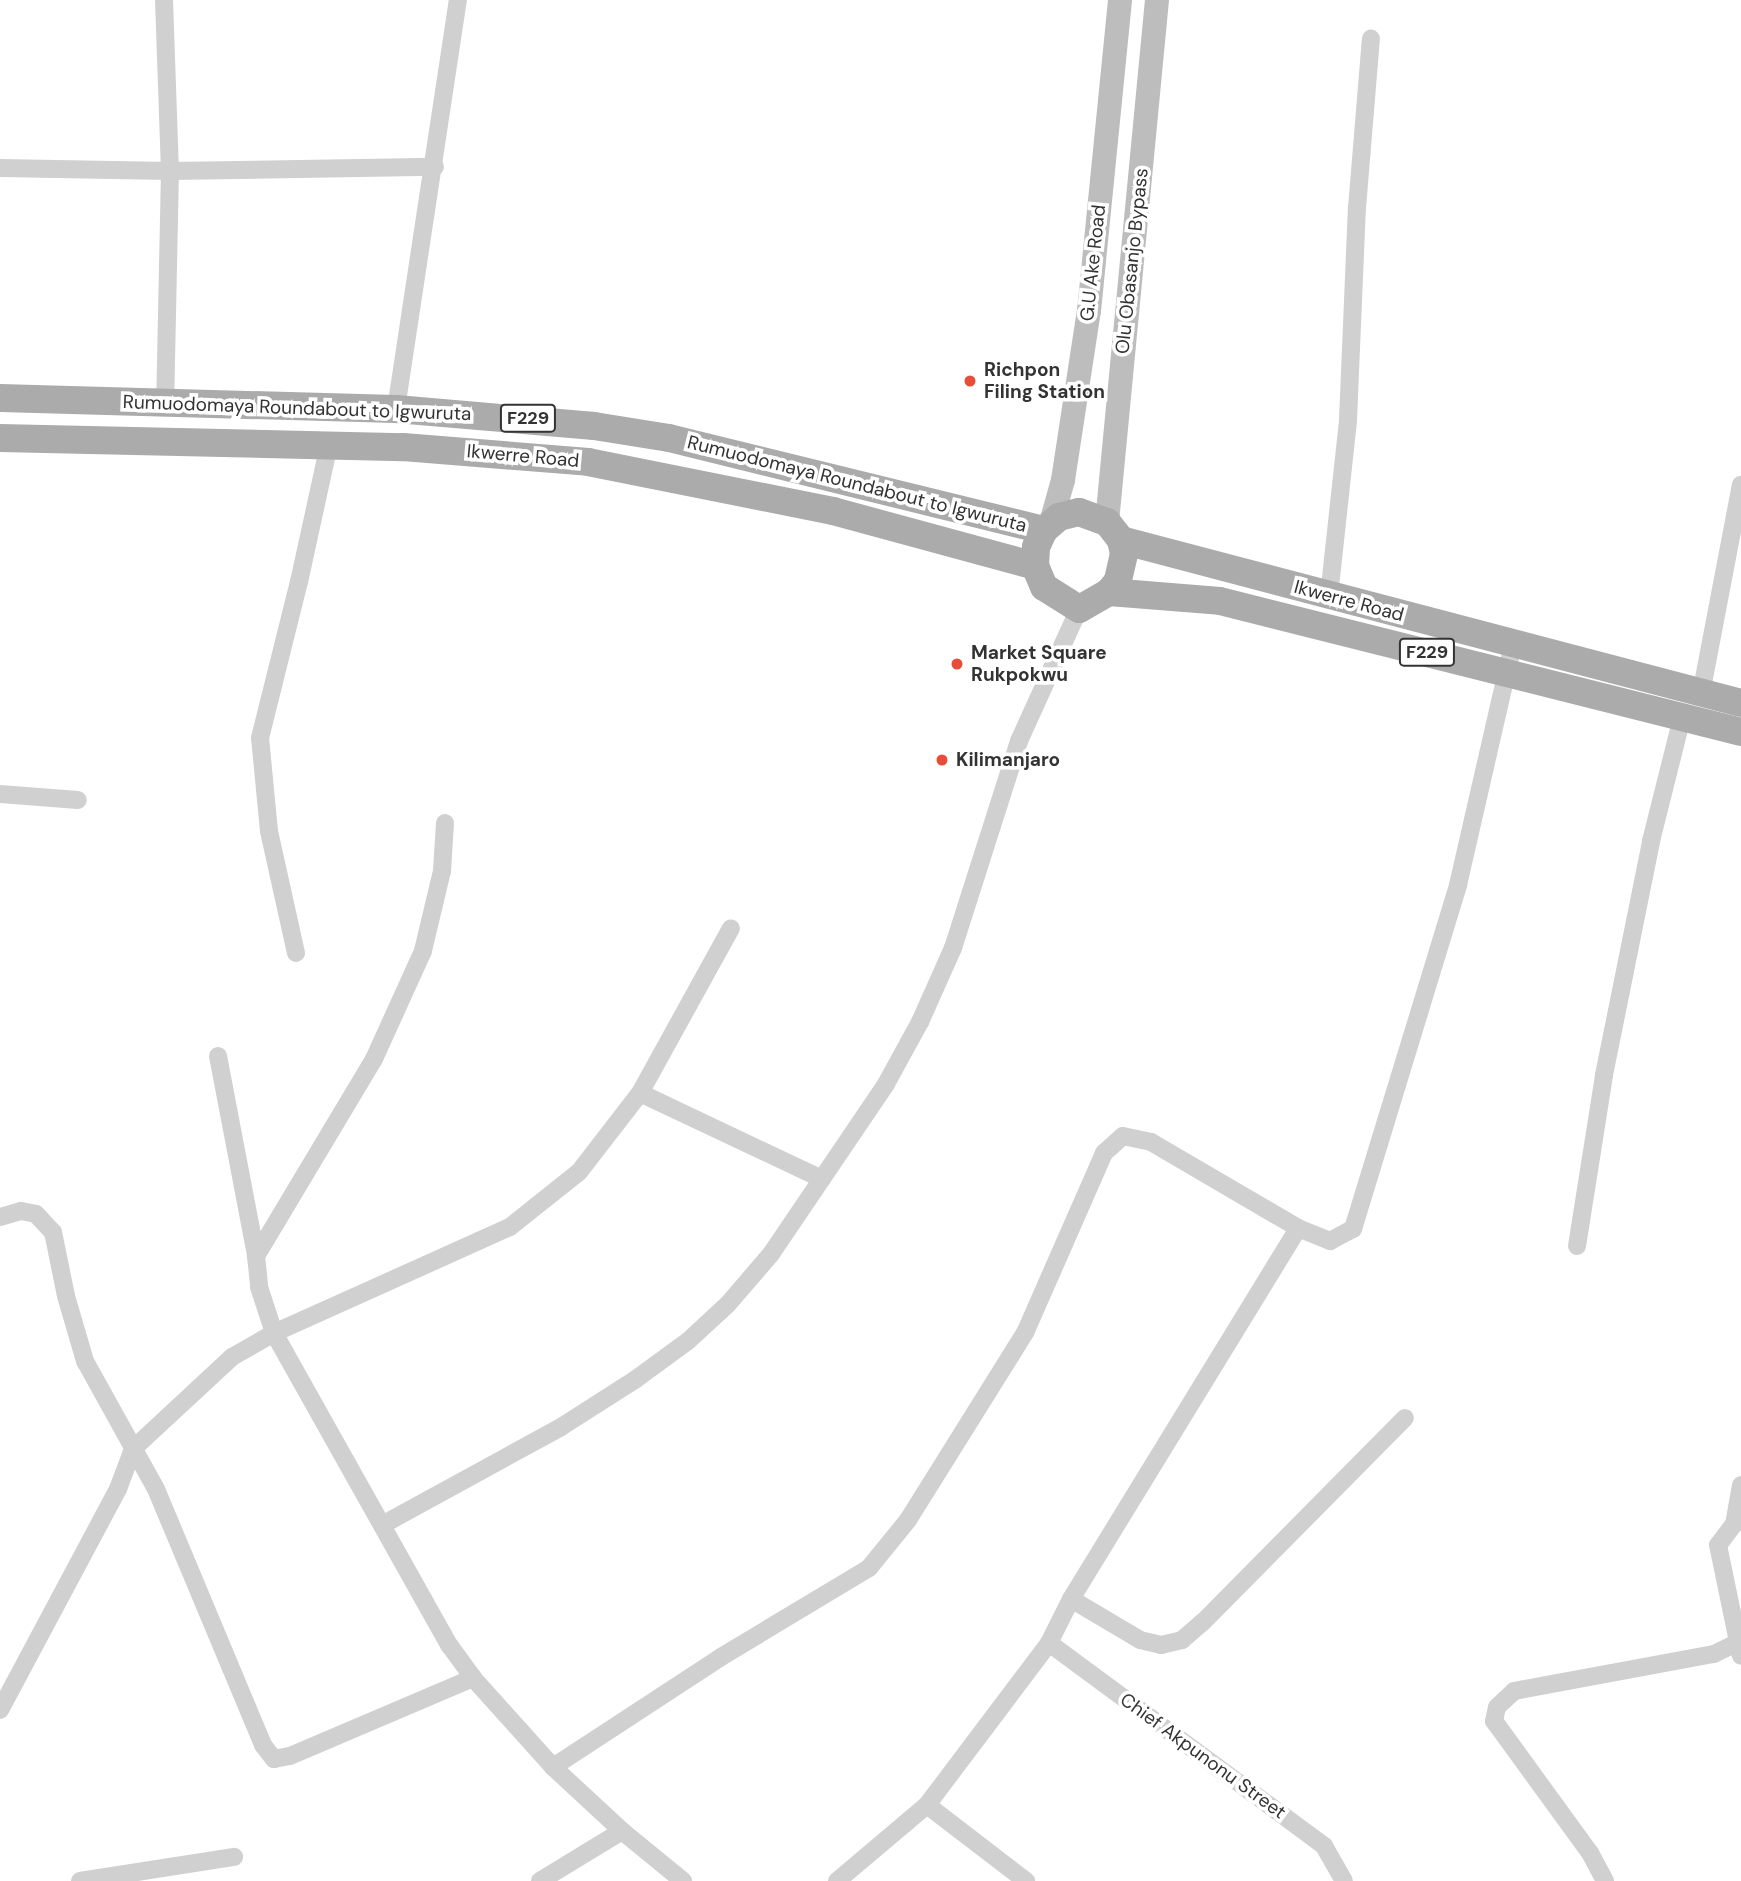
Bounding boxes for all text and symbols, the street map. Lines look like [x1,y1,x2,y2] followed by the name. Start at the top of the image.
[1111,167,1153,355] street label: Olu Obasanjo Bypass
[1076,204,1110,322] street label: G.U Ake Road
[984,359,1105,403] place label: Richpon Filing Station
[962,373,978,389] marker: Richpon Filing Station
[122,391,472,425] street label: Rumuodomaya Roundabout to Igwuruta
[498,404,558,432] road number: F229
[685,431,1029,537] street label: Rumuodomaya Roundabout to Igwuruta
[466,440,580,472] street label: Ikwerre Road
[1292,575,1406,627] street label: Ikwerre Road
[1397,638,1457,666] road number: F229
[971,642,1107,686] place label: Market Square Rukpokwu
[949,656,965,672] marker: Market Square Rukpokwu
[956,749,1060,771] place label: Kilimanjaro
[934,752,950,768] marker: Kilimanjaro
[1116,1688,1290,1824] street label: Chief Akpunonu Street

